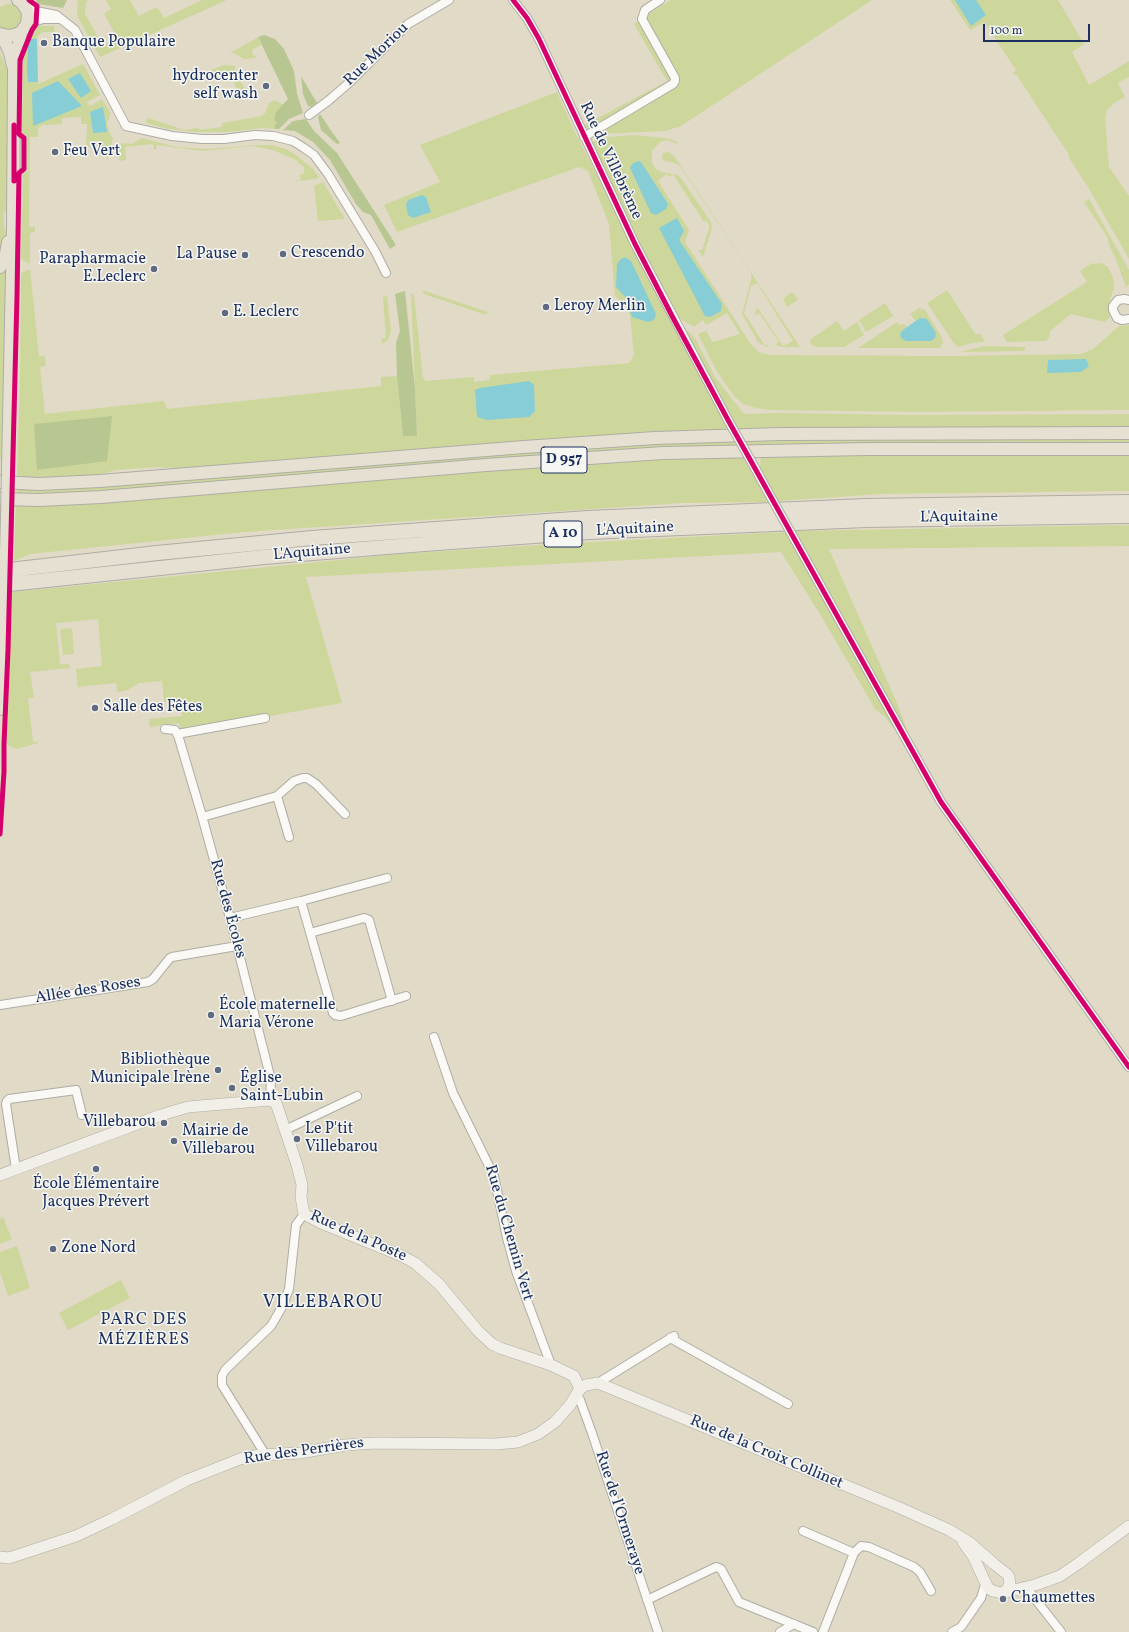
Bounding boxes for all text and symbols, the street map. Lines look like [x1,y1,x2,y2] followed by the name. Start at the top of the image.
[985,16,1092,42] scale bar
[341,19,413,91] street label: Rue Moriou
[990,23,1022,39] text: 100 m
[52,33,176,53] place label: Banque Populaire
[39,38,49,48] marker: Banque Populaire
[172,67,258,105] place label: hydrocenter self wash
[261,81,271,91] marker: hydrocenter self wash
[574,99,646,223] street label: Rue de Villebrème
[63,142,120,162] place label: Feu Vert
[50,147,60,157] marker: Feu Vert
[291,244,364,264] place label: Crescendo
[176,245,237,265] place label: La Pause
[278,249,288,259] marker: Crescendo
[39,250,146,288] place label: Parapharmacie E.Leclerc
[240,250,250,260] marker: La Pause
[149,264,159,274] marker: Parapharmacie E.Leclerc
[554,297,645,317] place label: Leroy Merlin
[541,302,551,312] marker: Leroy Merlin
[233,303,299,323] place label: E. Leclerc
[220,308,230,318] marker: E. Leclerc
[541,447,587,473] road number: D 957
[920,508,998,528] street label: L'Aquitaine
[596,518,674,542] street label: L'Aquitaine
[544,521,582,547] road number: A 10
[272,540,352,566] street label: L'Aquitaine
[103,698,202,718] place label: Salle des Fêtes
[90,703,100,713] marker: Salle des Fêtes
[205,857,249,961] street label: Rue des Écoles
[34,973,142,1009] street label: Allée des Roses
[219,996,336,1034] place label: École maternelle Maria Vérone
[206,1010,216,1020] marker: École maternelle Maria Vérone
[90,1051,210,1089] place label: Bibliothèque Municipale Irène
[213,1065,223,1075] marker: Bibliothèque Municipale Irène
[240,1069,324,1107] place label: Église Saint-Lubin
[227,1083,237,1093] marker: Église Saint-Lubin
[83,1113,156,1133] place label: Villebarou
[159,1118,169,1128] marker: Villebarou
[305,1120,378,1158] place label: Le P'tit Villebarou
[182,1122,255,1160] place label: Mairie de Villebarou
[292,1134,302,1144] marker: Le P'tit Villebarou
[169,1136,179,1146] marker: Mairie de Villebarou
[479,1163,537,1303] street label: Rue du Chemin Vert
[91,1164,101,1174] marker: École Élémentaire Jacques Prévert
[33,1175,159,1213] place label: École Élémentaire Jacques Prévert
[307,1207,409,1267] street label: Rue de la Poste
[61,1239,136,1259] place label: Zone Nord
[48,1244,58,1254] marker: Zone Nord
[263,1293,383,1315] district label: VILLEBAROU
[98,1311,190,1351] district label: PARC DES MÉZIÈRES
[687,1412,845,1494] street label: Rue de la Croix Collinet
[243,1434,365,1470] street label: Rue des Perrières
[590,1449,648,1577] street label: Rue de l'Ormeraye
[1011,1589,1095,1609] place label: Chaumettes
[998,1594,1008,1604] marker: Chaumettes

